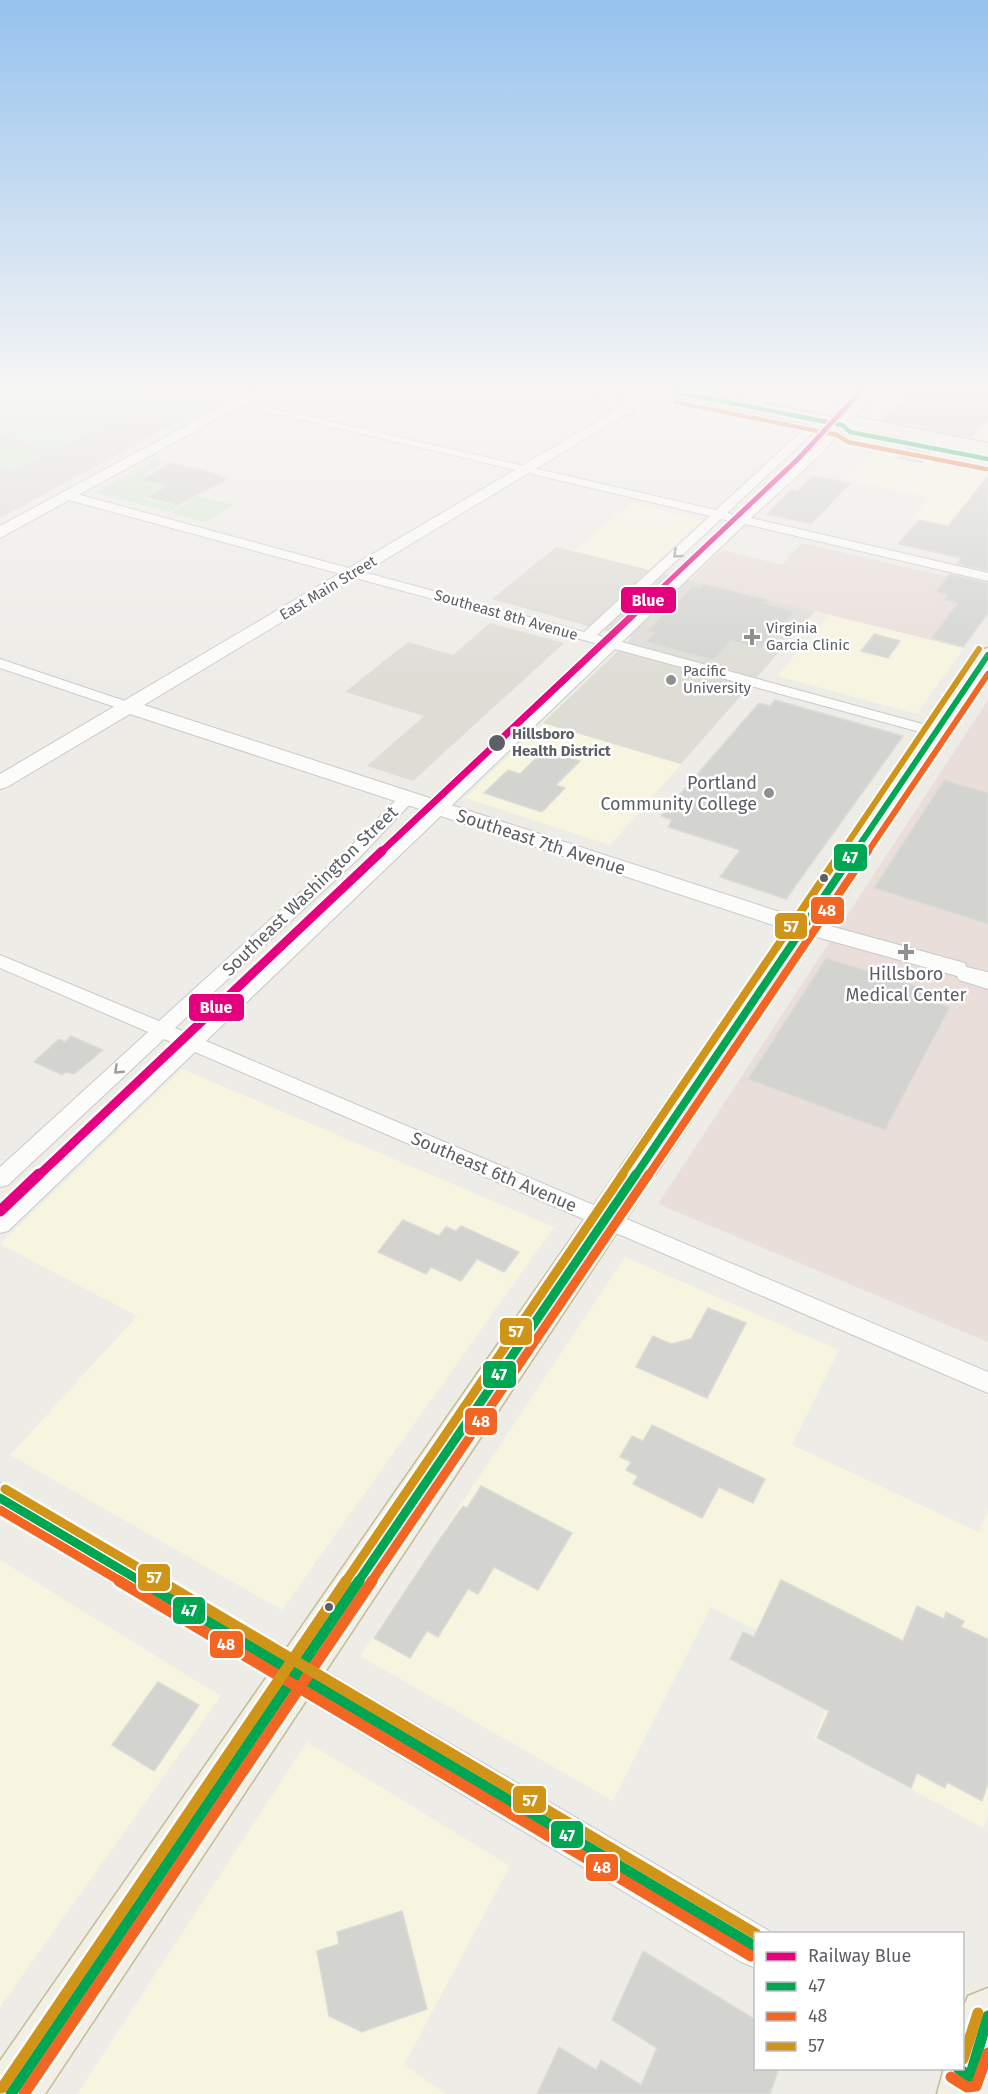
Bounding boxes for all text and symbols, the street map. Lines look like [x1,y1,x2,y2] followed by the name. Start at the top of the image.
[673,547,684,558] one-way arrow
[276,552,380,624] street label: East Main Street
[432,586,580,644] street label: Southeast 8th Avenue
[620,586,677,614] line badge: Blue
[632,591,664,610] text: Blue
[766,619,850,654] place label: Virginia Garcia Clinic
[743,628,761,646] marker: Virginia Garcia Clinic
[683,662,752,697] place label: Pacific University
[664,673,678,687] marker: Pacific University
[512,725,611,760] place label: Hillsboro Health District
[487,733,507,753] marker: Hillsboro Health District
[600,772,757,815] place label: Portland Community College
[762,786,776,800] marker: Portland Community College
[218,801,403,981] street label: Southeast Washington Street
[454,804,628,880] street label: Southeast 7th Avenue
[833,843,868,872] line badge: 47
[842,848,859,867] text: 47
[818,872,830,884] unlabelled marker
[810,896,845,925] line badge: 48
[818,901,836,920] text: 48
[774,912,808,940] line badge: 57
[783,917,799,936] text: 57
[897,943,915,961] marker: Hillsboro Medical Center
[846,963,966,1006] place label: Hillsboro Medical Center
[188,993,245,1022] line badge: Blue
[200,998,232,1017] text: Blue
[115,1063,125,1074] one-way arrow
[408,1127,580,1217] street label: Southeast 6th Avenue
[499,1317,533,1346] line badge: 57
[508,1322,524,1341] text: 57
[482,1360,517,1389] line badge: 47
[491,1365,508,1384] text: 47
[464,1407,498,1436] line badge: 48
[472,1412,490,1431] text: 48
[137,1563,171,1592] line badge: 57
[146,1568,162,1587] text: 57
[172,1596,206,1625] line badge: 47
[181,1601,198,1620] text: 47
[323,1601,335,1613] unlabelled marker
[209,1630,244,1659] line badge: 48
[217,1635,235,1654] text: 48
[512,1785,547,1814] line badge: 57
[522,1791,538,1810] text: 57
[550,1820,584,1849] line badge: 47
[559,1826,576,1845] text: 47
[585,1853,619,1882] line badge: 48
[593,1858,611,1877] text: 48
[754,1932,964,2070] legend
[808,1945,911,1967] text: Railway Blue
[808,1975,825,1997] text: 47
[808,2005,828,2027] text: 48
[808,2035,825,2057] text: 57

